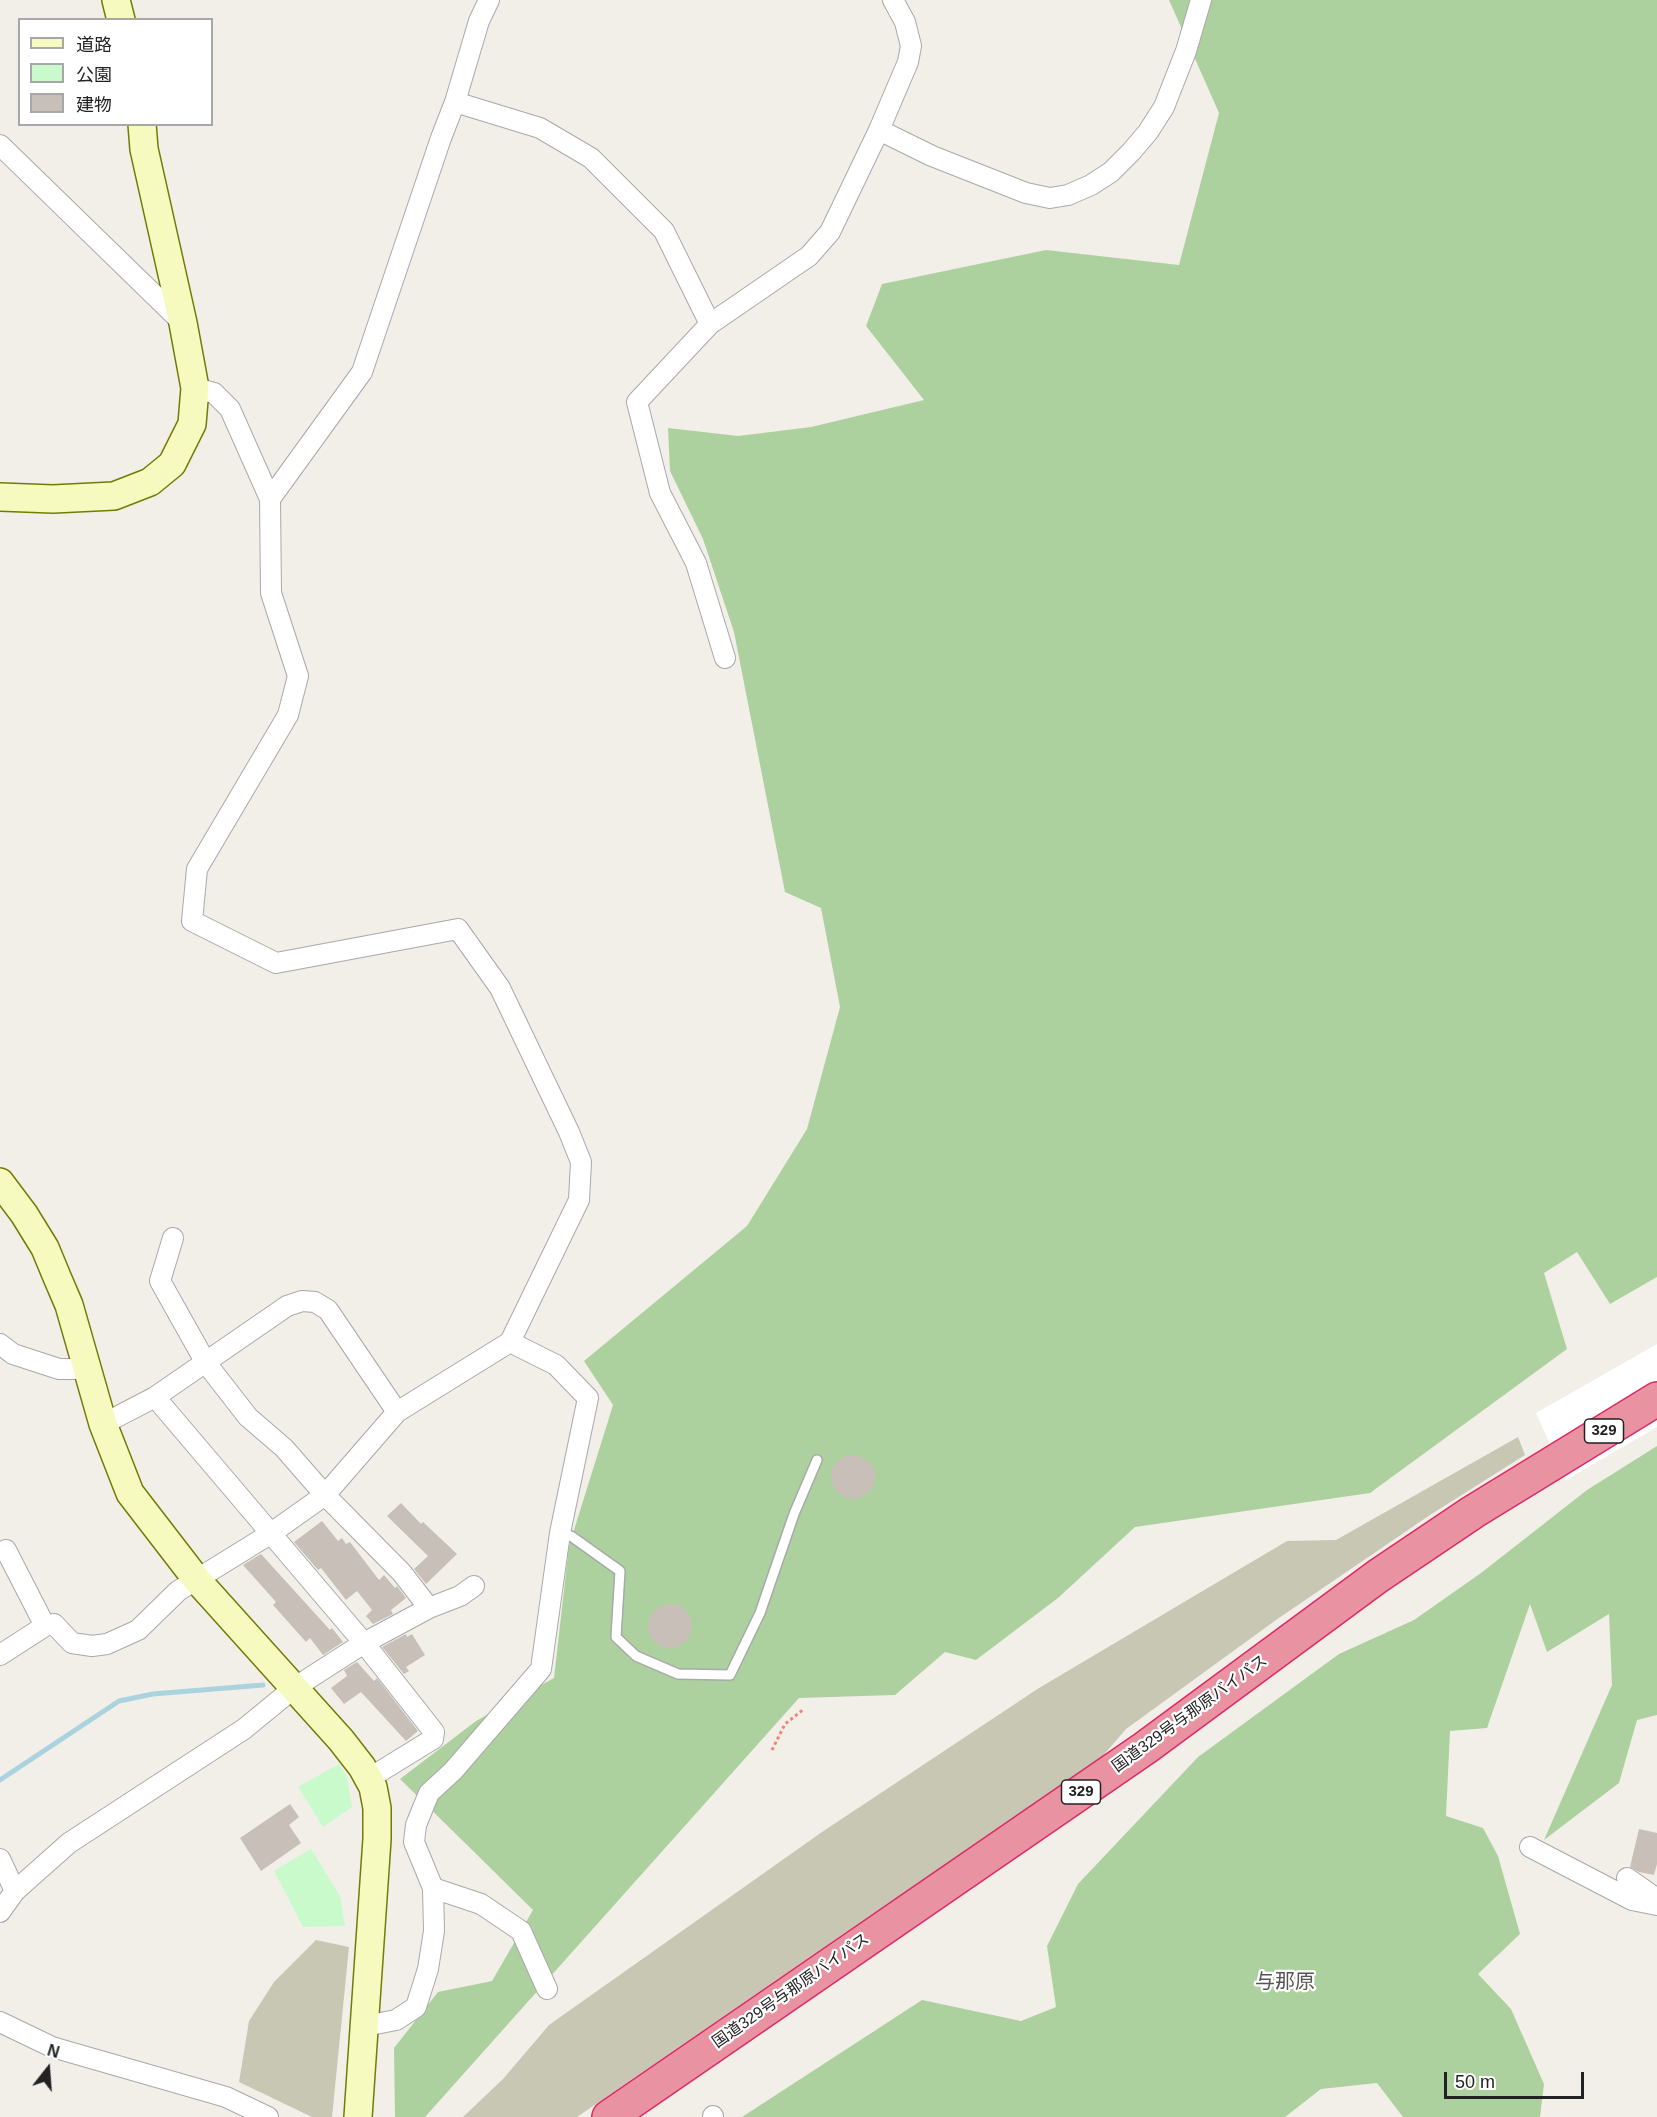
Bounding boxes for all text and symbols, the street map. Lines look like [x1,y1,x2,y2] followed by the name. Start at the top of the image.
[18,18,213,126] legend
[76,35,112,55] text: 道路
[76,65,112,85] text: 公園
[76,95,112,115] text: 建物
[1584,1419,1624,1443] road number: 329
[1109,1651,1271,1777] street label: 国道329号与那原バイパス
[1062,1780,1100,1804] road number: 329
[709,1930,873,2052] street label: 国道329号与那原バイパス
[1255,1970,1315,1994] district label: 与那原
[18,2039,78,2099] north arrow
[45,2041,61,2061] text: N
[1447,2060,1586,2098] scale bar
[1455,2072,1495,2092] text: 50 m

